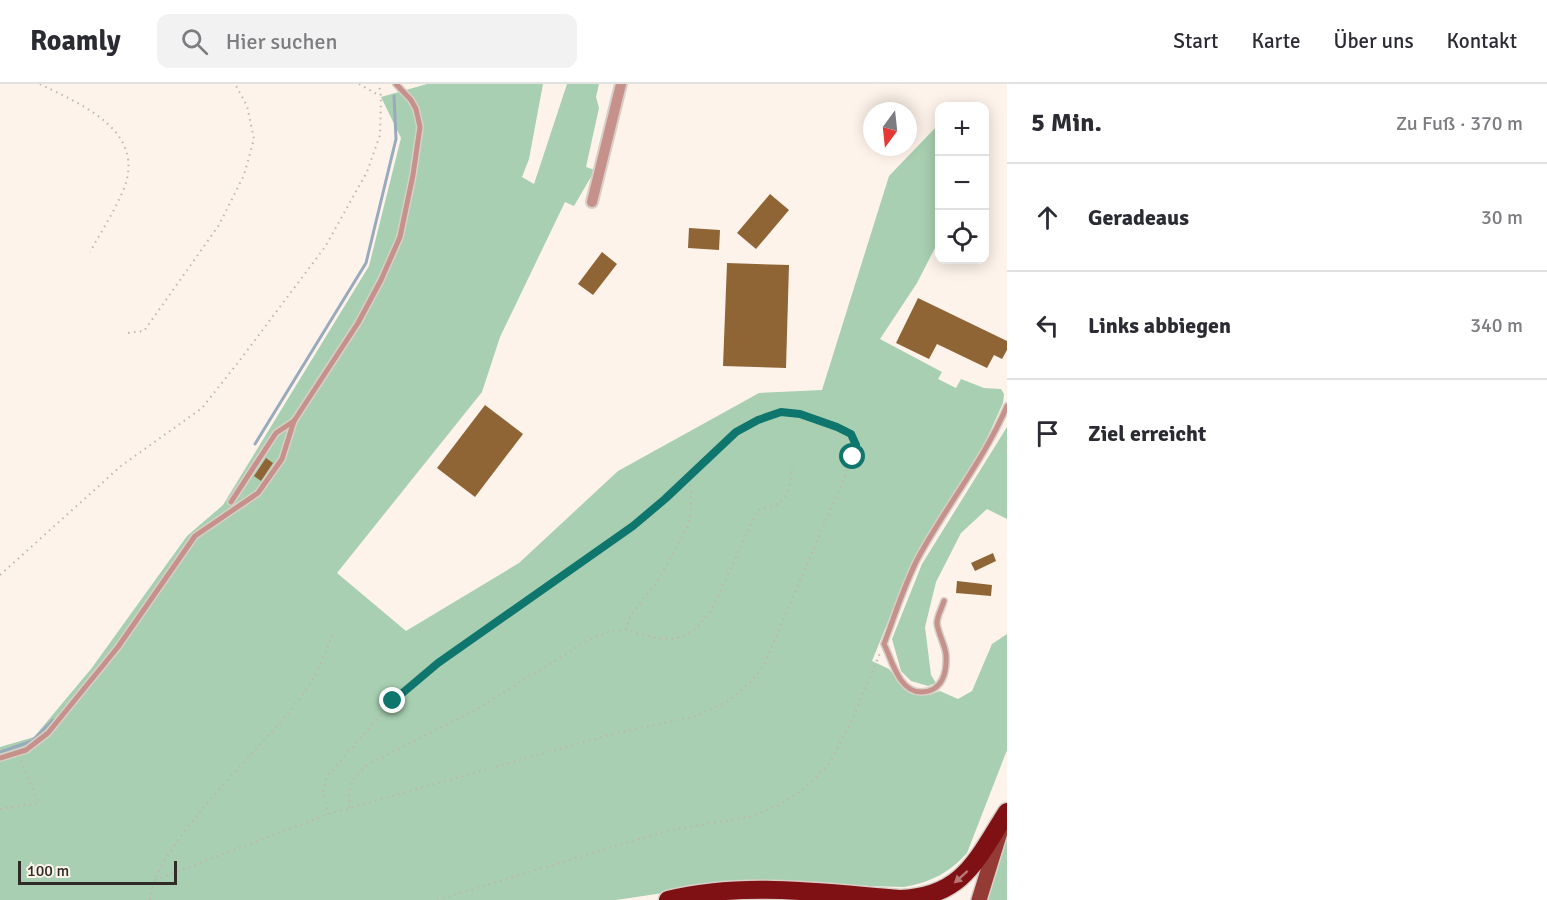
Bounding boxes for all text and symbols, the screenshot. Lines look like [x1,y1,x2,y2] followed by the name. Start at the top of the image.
[157,14,577,68] search box
[30,24,121,58] text: Roamly
[178,25,211,58] icon: search
[226,28,337,55] text: Hier suchen
[1173,28,1218,54] text: Start
[1251,28,1300,54] text: Karte
[1333,28,1414,54] text: Über uns
[1447,28,1517,54] text: Kontakt
[863,102,917,156] north arrow
[935,102,989,264] map controls
[935,102,989,156] button: +
[1031,107,1102,139] text: 5 Min.
[1396,111,1523,136] text: Zu Fuß · 370 m
[935,156,989,210] button: −
[1031,201,1064,234] icon: ahead
[1088,204,1189,231] text: Geradeaus
[1481,205,1523,230] text: 30 m
[935,210,989,264] button: locate
[1031,309,1064,342] icon: left
[1088,312,1231,339] text: Links abbiegen
[1470,313,1523,338] text: 340 m
[1031,417,1064,450] icon: arrive
[1088,420,1206,447] text: Ziel erreicht
[839,443,865,469] route start
[379,687,405,713] route end
[18,858,177,886] scale bar
[27,861,69,881] text: 100 m
[954,870,969,883] one-way arrow

